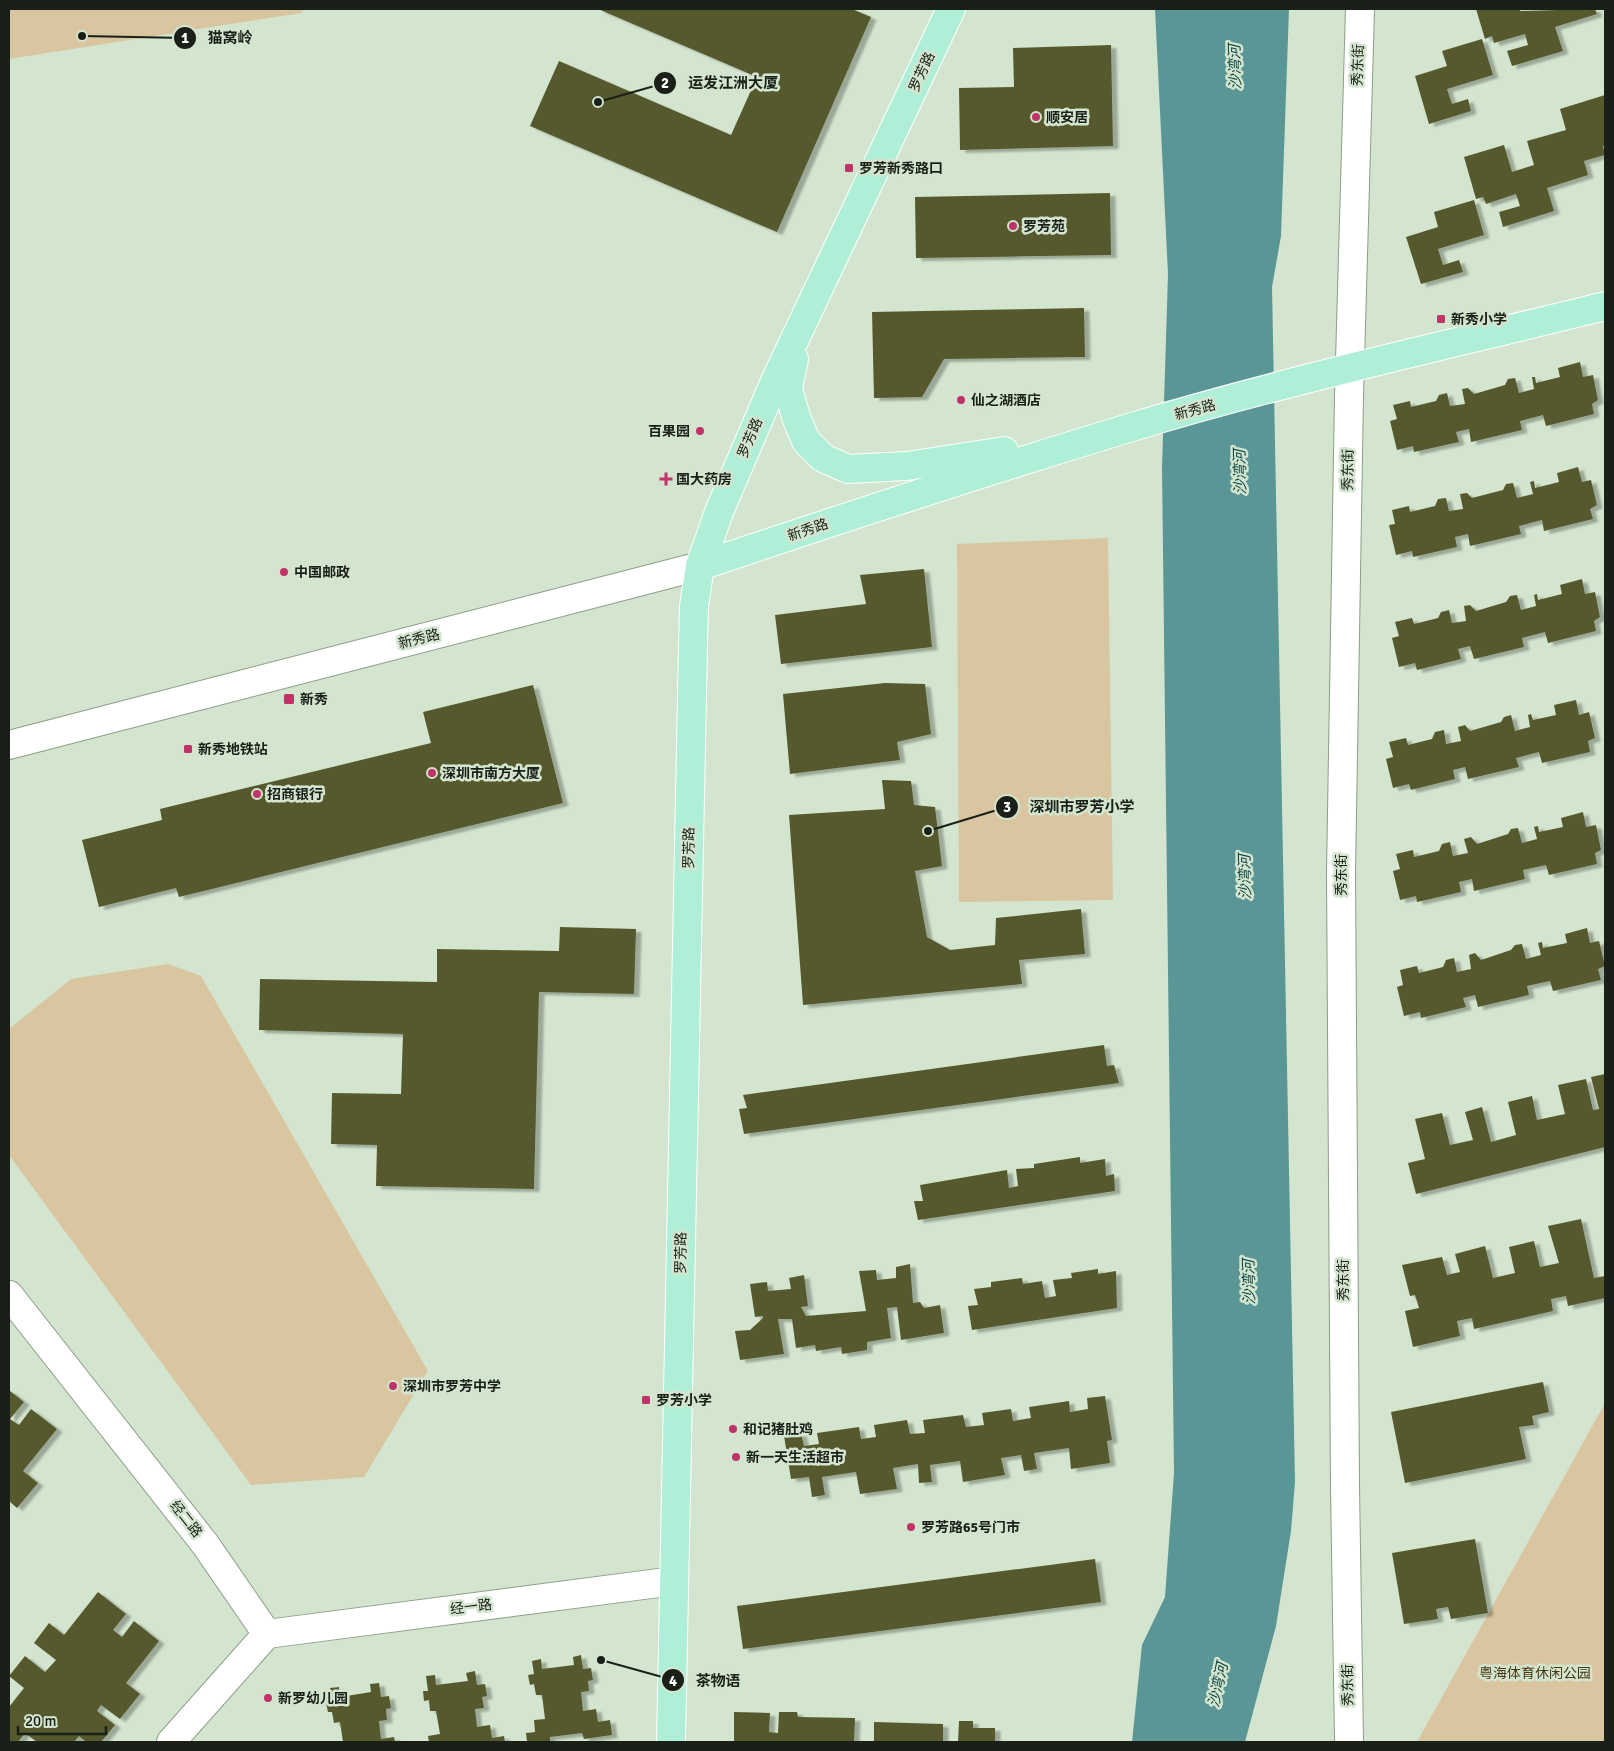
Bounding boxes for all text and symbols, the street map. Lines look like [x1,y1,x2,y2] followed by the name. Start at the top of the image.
[173,23,263,53] callout: 猫窝岭
[181,29,189,47] text: 1
[207,29,253,47] text: 猫窝岭
[1226,41,1244,90] water label: 沙湾河
[1349,44,1367,86] street label: 秀东街
[905,49,939,95] street label: 罗芳路
[653,68,788,98] callout: 运发江洲大厦
[661,74,669,92] text: 2
[688,74,778,92] text: 运发江洲大厦
[1046,109,1088,126] place label: 顺安居
[1030,111,1042,123] marker: 顺安居
[859,160,943,177] place label: 罗芳新秀路口
[843,162,855,174] marker: 罗芳新秀路口
[1023,218,1065,235] place label: 罗芳苑
[1007,220,1019,232] marker: 罗芳苑
[1451,311,1507,328] place label: 新秀小学
[1435,313,1447,325] marker: 新秀小学
[971,392,1041,409] place label: 仙之湖酒店
[955,394,967,406] marker: 仙之湖酒店
[1173,396,1217,424] street label: 新秀路
[734,415,766,461] street label: 罗芳路
[648,423,690,440] place label: 百果园
[694,425,706,437] marker: 百果园
[1231,446,1249,495] water label: 沙湾河
[1339,449,1357,491] street label: 秀东街
[676,471,732,488] place label: 国大药房
[660,473,672,485] marker: 国大药房
[785,515,831,545] street label: 新秀路
[294,564,350,581] place label: 中国邮政
[278,566,290,578] marker: 中国邮政
[397,626,441,652] street label: 新秀路
[300,691,328,708] place label: 新秀
[282,692,296,706] marker: 新秀
[198,741,268,758] place label: 新秀地铁站
[182,743,194,755] marker: 新秀地铁站
[442,765,540,782] place label: 深圳市南方大厦
[426,767,438,779] marker: 深圳市南方大厦
[267,786,323,803] place label: 招商银行
[251,788,263,800] marker: 招商银行
[994,792,1144,822] callout: 深圳市罗芳小学
[1003,798,1011,816] text: 3
[1029,798,1135,816] text: 深圳市罗芳小学
[680,827,698,869] street label: 罗芳路
[1236,851,1254,900] water label: 沙湾河
[1333,854,1350,896] street label: 秀东街
[672,1232,690,1274] street label: 罗芳路
[1240,1256,1258,1305] water label: 沙湾河
[1335,1259,1352,1301] street label: 秀东街
[403,1378,501,1395] place label: 深圳市罗芳中学
[387,1380,399,1392] marker: 深圳市罗芳中学
[656,1392,712,1409] place label: 罗芳小学
[640,1394,652,1406] marker: 罗芳小学
[743,1421,813,1438] place label: 和记猪肚鸡
[727,1423,739,1435] marker: 和记猪肚鸡
[746,1449,844,1466] place label: 新一天生活超市
[730,1451,742,1463] marker: 新一天生活超市
[166,1497,206,1541] street label: 经二路
[921,1519,1020,1536] place label: 罗芳路65号门市
[905,1521,917,1533] marker: 罗芳路65号门市
[449,1596,493,1618] street label: 经一路
[1205,1658,1232,1709] water label: 沙湾河
[1339,1664,1357,1706] street label: 秀东街
[661,1665,751,1695] callout: 茶物语
[1479,1665,1591,1682] park label: 粤海体育休闲公园
[669,1672,677,1690] text: 4
[695,1672,741,1690] text: 茶物语
[278,1690,348,1707] place label: 新罗幼儿园
[262,1692,274,1704] marker: 新罗幼儿园
[18,1704,105,1736] scale bar
[25,1712,56,1730] text: 20 m

